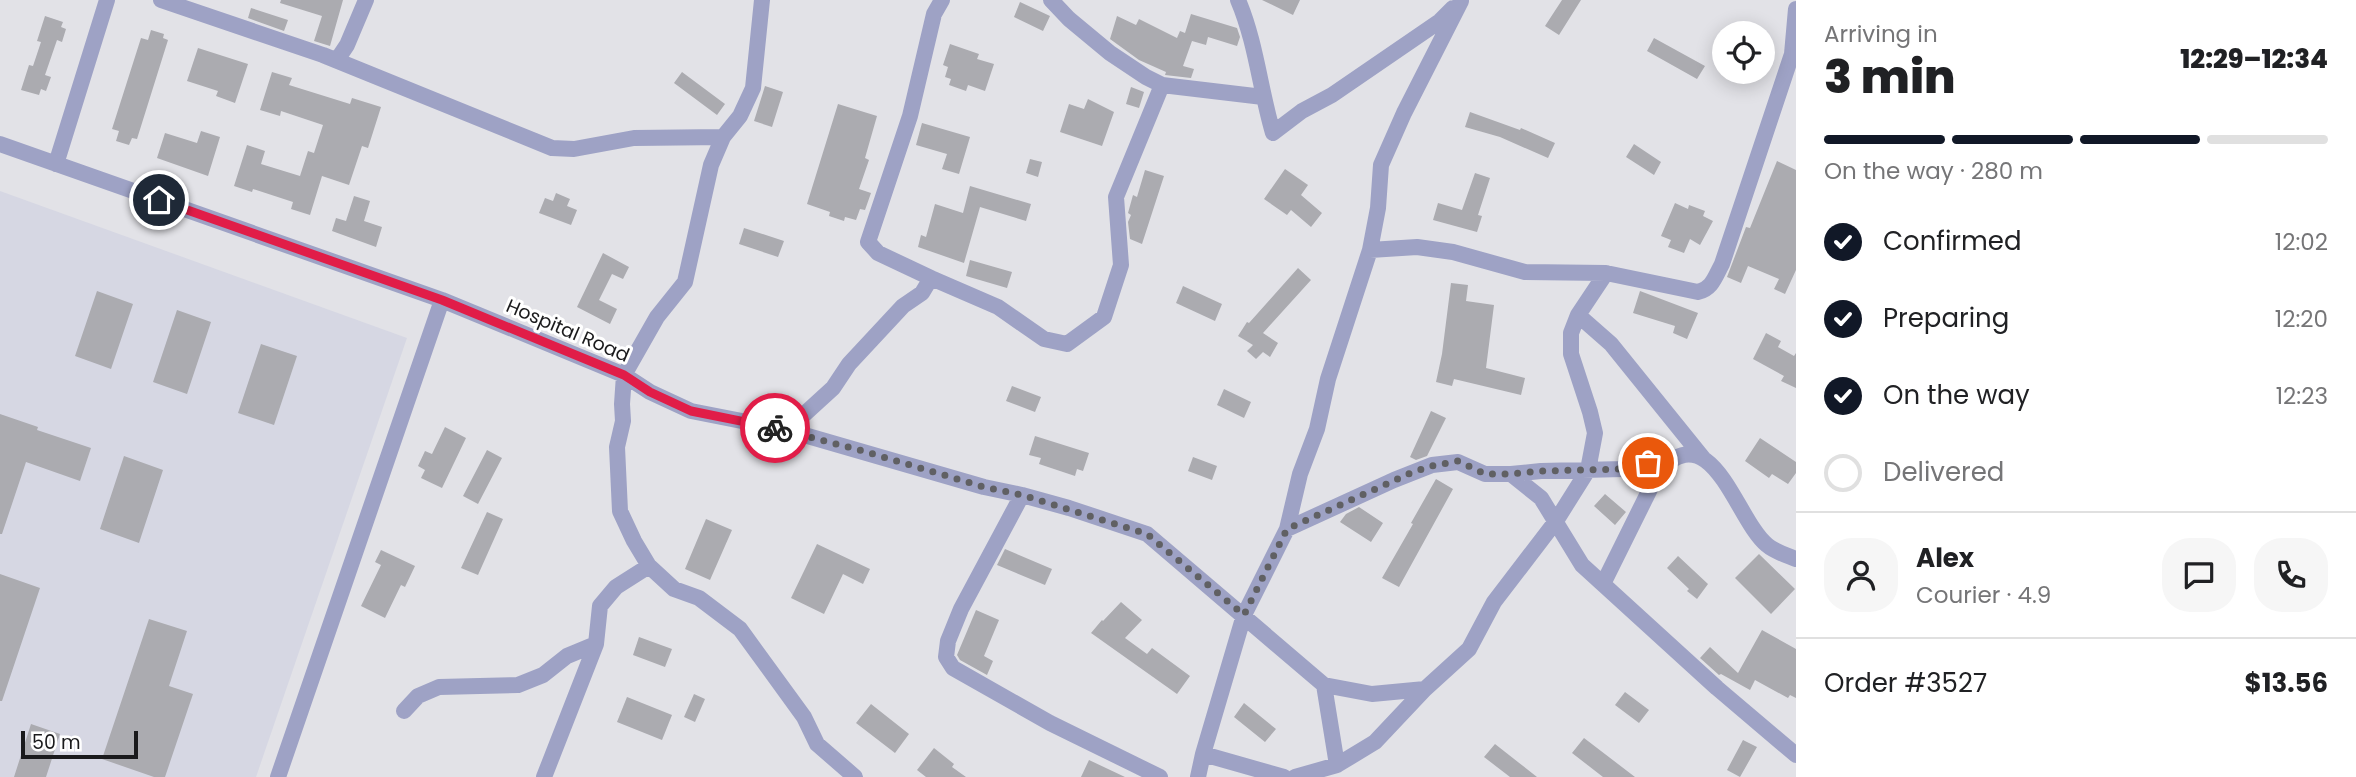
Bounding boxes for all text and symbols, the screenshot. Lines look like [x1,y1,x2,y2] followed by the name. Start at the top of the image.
[1824,18,1938,50] text: Arriving in
[1712,21,1775,84] map controls
[1712,21,1775,84] button: locate
[2180,41,2328,77] text: 12:29–12:34
[1824,45,1956,109] text: 3 min
[1824,155,2043,187] text: On the way · 280 m
[129,170,189,230] pin
[140,181,178,219] icon: home
[1824,223,1862,261] icon: check
[1883,223,2021,259] text: Confirmed
[2275,226,2328,258] text: 12:02
[502,292,634,369] street label: Hospital Road
[1824,300,1862,338] icon: check
[1883,300,2009,336] text: Preparing
[2275,303,2328,335] text: 12:20
[1824,377,1862,415] icon: check
[1883,377,2030,413] text: On the way
[2276,380,2328,412] text: 12:23
[740,393,810,463] courier
[756,409,794,447] icon: bike
[1618,433,1678,493] pin
[1629,444,1667,482] icon: bag
[1883,454,2004,490] text: Delivered
[1824,538,1898,612] button: person
[2162,538,2236,612] button: chat
[2254,538,2328,612] button: phone
[1916,540,1974,576] text: Alex
[1916,579,2051,611] text: Courier · 4.9
[1824,665,1987,701] text: Order #3527
[2245,665,2328,701] text: $13.56
[21,728,138,760] scale bar
[32,729,81,756] text: 50 m

